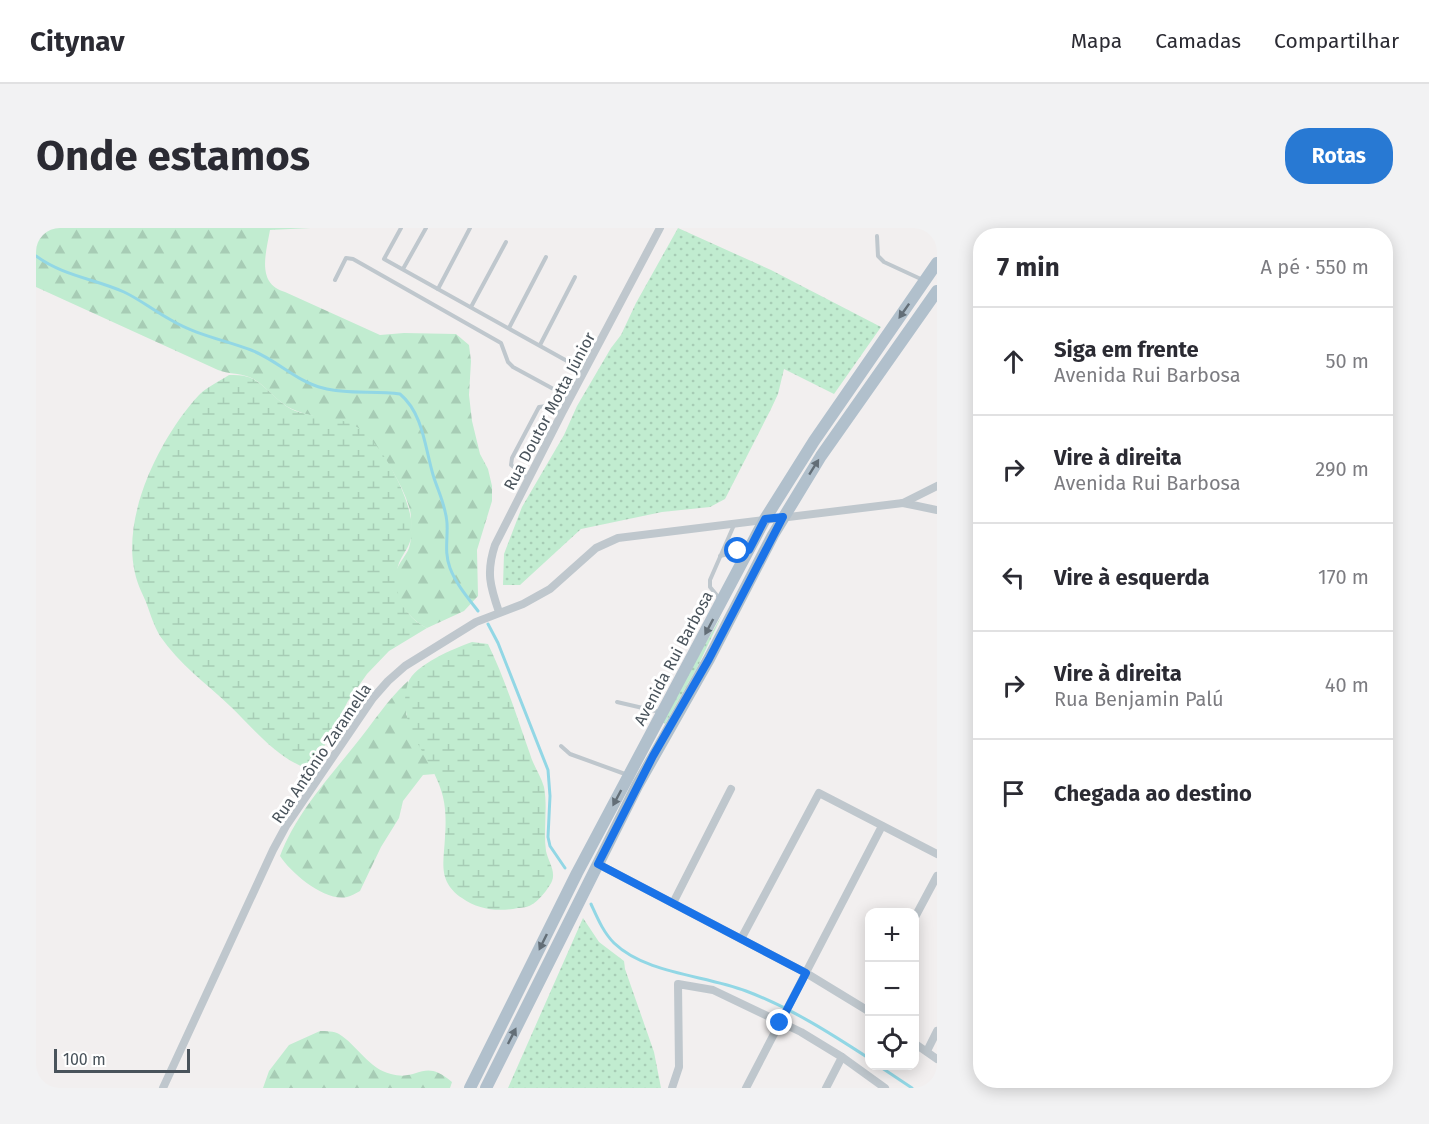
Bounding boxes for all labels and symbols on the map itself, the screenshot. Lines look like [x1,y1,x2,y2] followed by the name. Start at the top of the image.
[898,303,910,319] one-way arrow
[500,328,600,493] street label: Rua Doutor Motta Júnior
[809,459,820,475] one-way arrow
[724,537,750,563] route start
[630,588,717,729] street label: Avenida Rui Barbosa
[704,618,714,635] one-way arrow
[268,680,375,827] street label: Rua Antônio Zaramella
[612,790,622,807] one-way arrow
[538,933,548,951] one-way arrow
[766,1009,792,1035] route end
[507,1027,517,1044] one-way arrow
[54,1046,190,1074] scale bar

